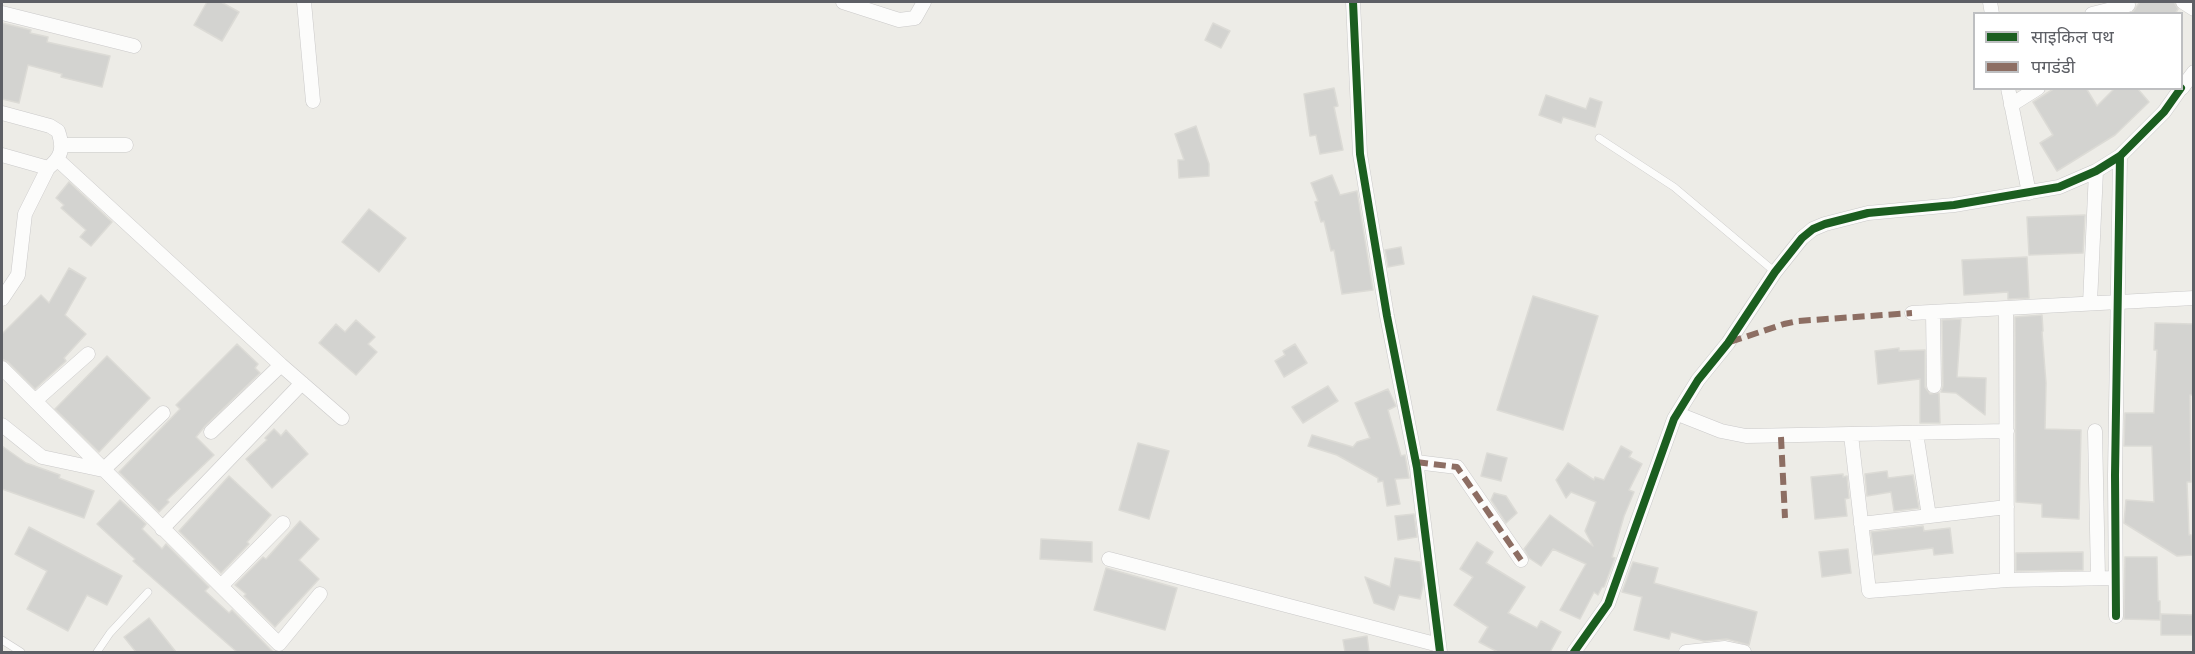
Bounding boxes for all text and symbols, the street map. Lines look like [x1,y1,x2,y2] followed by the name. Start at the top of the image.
[1973,12,2183,90] legend
[2031,25,2114,48] text: साइकिल पथ
[2031,55,2075,78] text: पगडंडी

